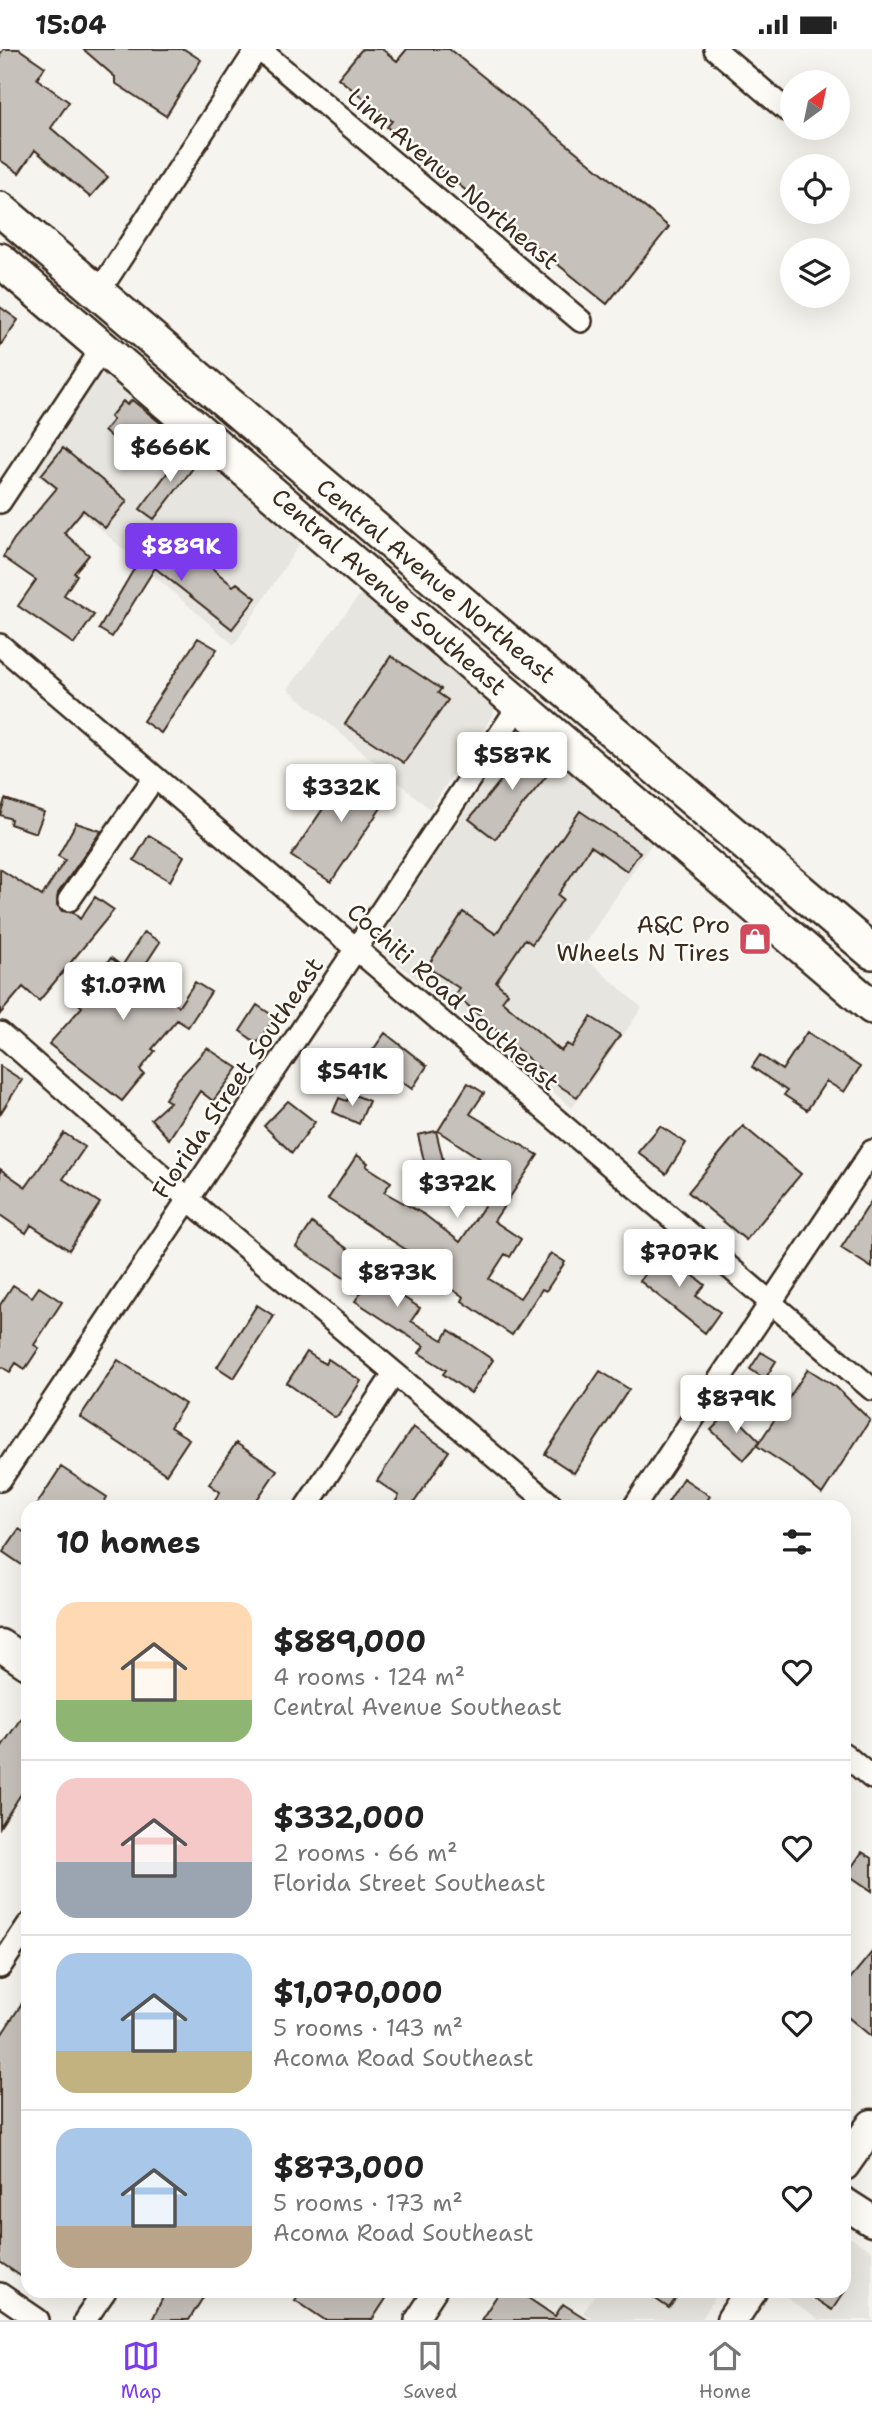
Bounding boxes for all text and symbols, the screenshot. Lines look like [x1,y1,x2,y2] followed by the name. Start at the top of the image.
[35,7,107,42] text: 15:04
[780,70,850,140] north arrow
[780,70,850,308] map controls
[340,81,566,277] street label: Linn Avenue Northeast
[780,154,850,224] button: locate
[780,238,850,308] button: layers
[121,425,219,484] pin: $666K
[130,432,210,462] text: $666K
[310,471,562,691] street label: Central Avenue Northeast
[265,481,513,703] street label: Central Avenue Southeast
[132,524,230,583] pin: $889K
[141,531,221,561] text: $889K
[463,733,561,792] pin: $587K
[473,740,551,770] text: $587K
[292,765,390,824] pin: $332K
[302,772,380,802] text: $332K
[340,896,566,1098] street label: Cochiti Road Southeast
[556,909,730,969] place label: A&C Pro Wheels N Tires
[736,920,774,958] shop icon: A&C Pro Wheels N Tires
[145,951,331,1205] street label: Florida Street Southeast
[66,963,180,1022] pin: $1.07M
[80,970,166,1000] text: $1.07M
[303,1049,401,1108] pin: $541K
[317,1056,387,1086] text: $541K
[408,1161,506,1220] pin: $372K
[418,1168,496,1198] text: $372K
[630,1229,728,1289] pin: $707K
[640,1237,718,1267] text: $707K
[348,1249,446,1309] pin: $873K
[358,1257,436,1287] text: $873K
[687,1375,785,1435] pin: $879K
[696,1383,776,1413] text: $879K
[56,1522,201,1563] text: 10 homes
[778,1523,816,1561] icon: filters
[273,1621,426,1662] text: $889,000
[112,1630,196,1714] icon: home
[778,1653,816,1691] icon: heart
[273,1662,465,1692] text: 4 rooms · 124 m²
[273,1692,562,1722] text: Central Avenue Southeast
[273,1797,425,1838] text: $332,000
[112,1806,196,1890] icon: home
[778,1829,816,1867] icon: heart
[273,1838,458,1868] text: 2 rooms · 66 m²
[273,1868,546,1898] text: Florida Street Southeast
[273,1972,443,2013] text: $1,070,000
[112,1981,196,2065] icon: home
[778,2004,816,2042] icon: heart
[273,2013,463,2043] text: 5 rooms · 143 m²
[273,2043,534,2073] text: Acoma Road Southeast
[273,2147,424,2188] text: $873,000
[112,2156,196,2240] icon: home
[778,2179,816,2217] icon: heart
[273,2188,463,2218] text: 5 rooms · 173 m²
[273,2218,534,2248] text: Acoma Road Southeast
[121,2337,162,2404] tab: Map
[403,2337,457,2404] tab: Saved
[699,2337,751,2404] tab: Home

